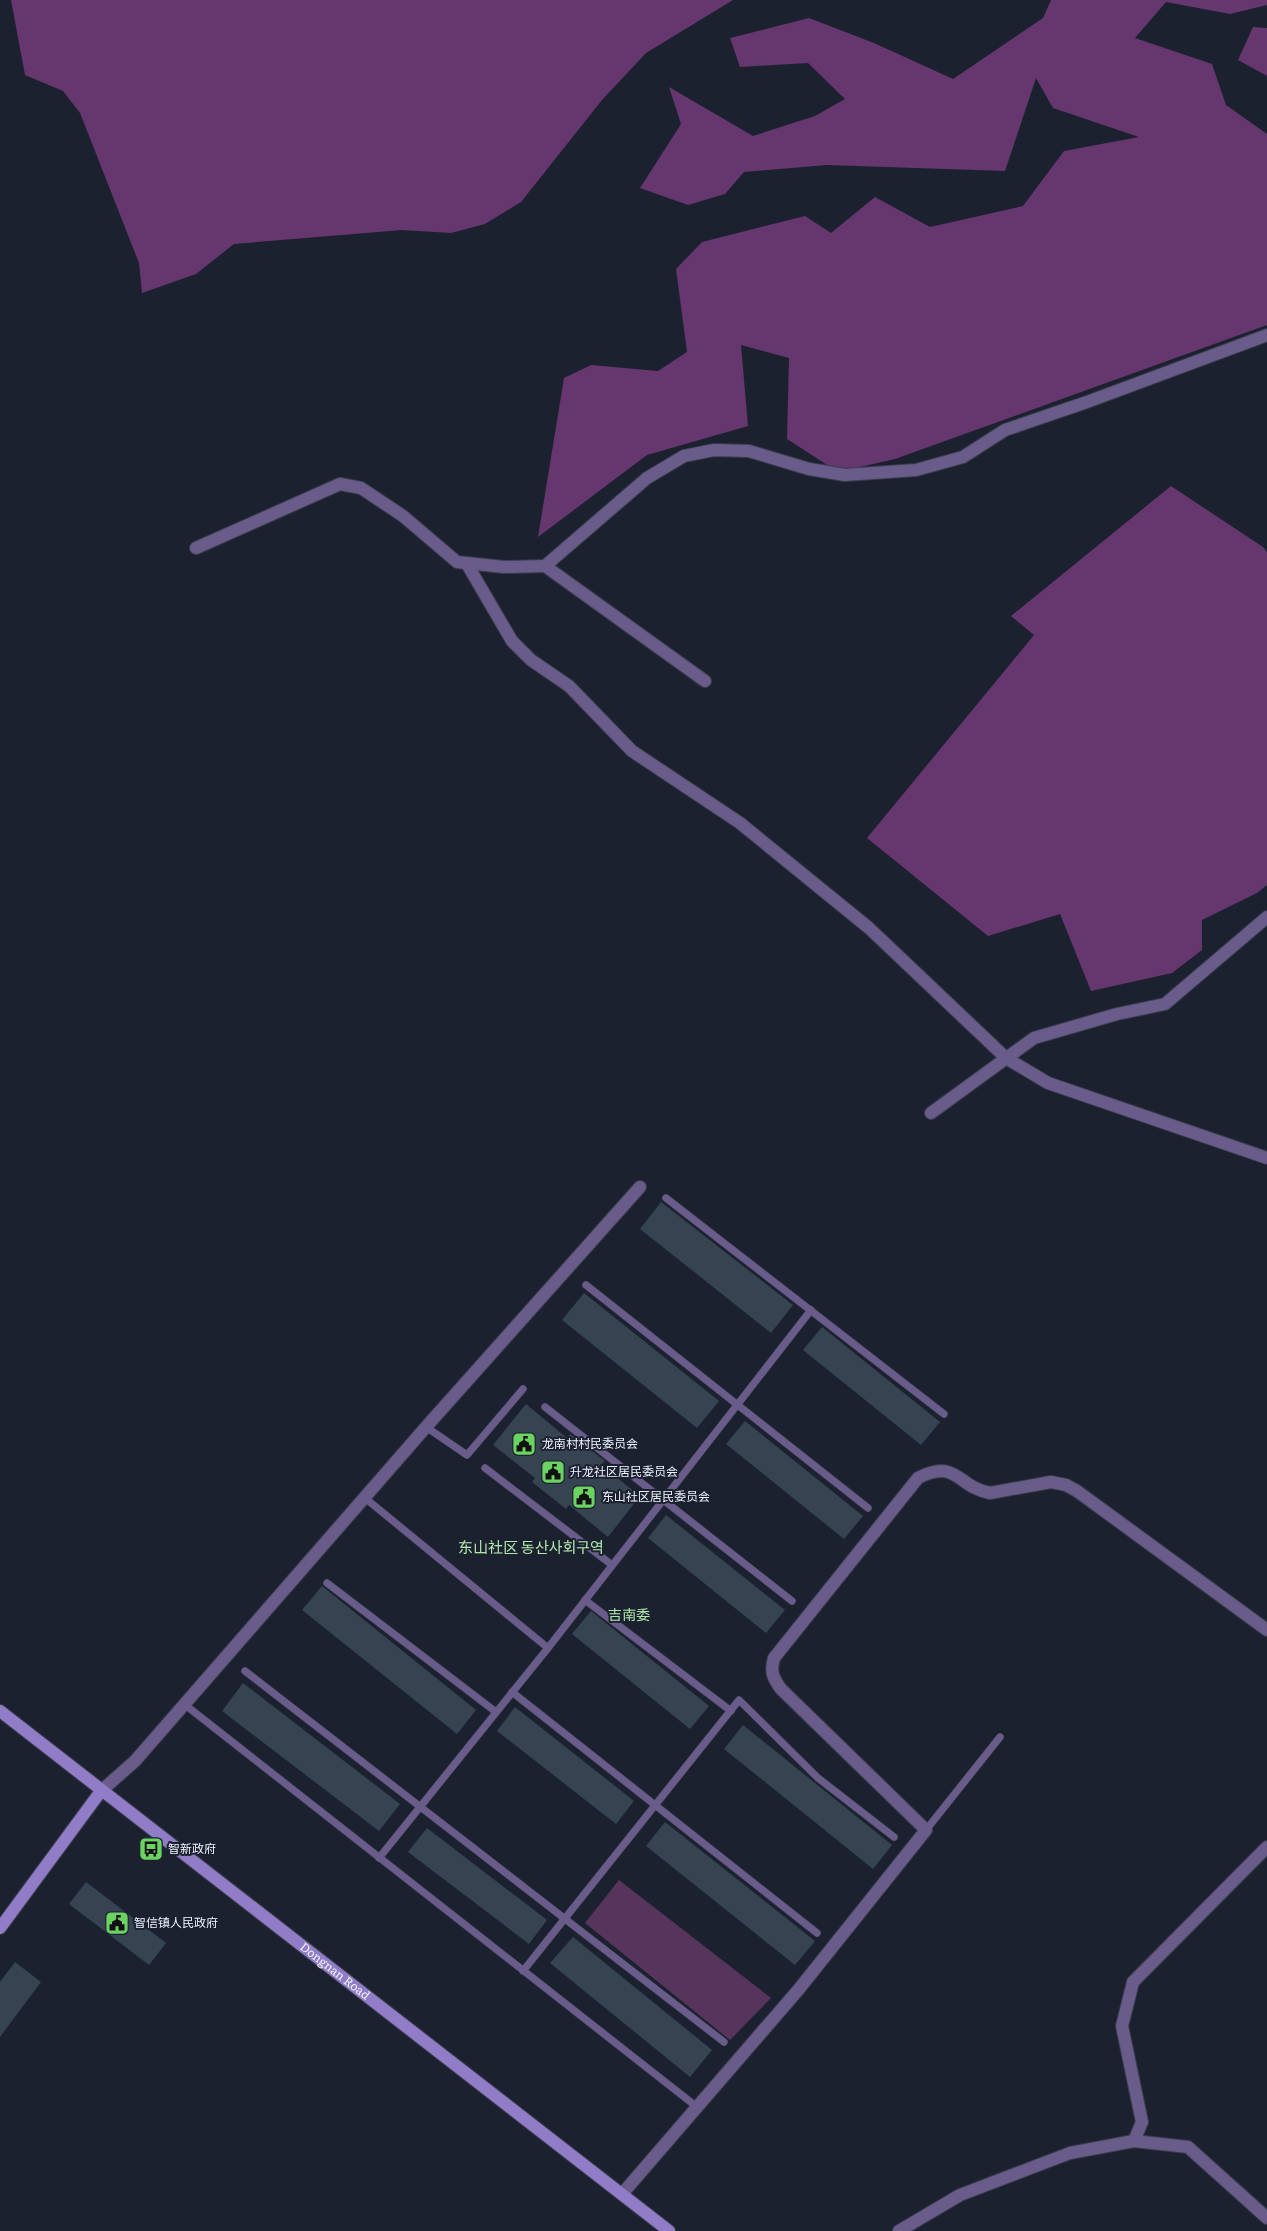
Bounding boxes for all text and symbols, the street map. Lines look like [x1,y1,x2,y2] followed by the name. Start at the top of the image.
[511,1431,537,1457] public building icon: 龙南村村民委员会
[542,1434,638,1452] place label: 龙南村村民委员会
[540,1459,566,1485] public building icon: 升龙社区居民委员会
[570,1462,678,1480] place label: 升龙社区居民委员会
[571,1484,597,1510] public building icon: 东山社区居民委员会
[602,1487,710,1505] place label: 东山社区居民委员会
[458,1535,604,1558] district label: 东山社区 동산사회구역
[608,1604,650,1624] district label: 吉南委
[138,1836,164,1862] bus stop icon: 智新政府
[168,1839,216,1857] place label: 智新政府
[104,1910,130,1936] public building icon: 智信镇人民政府
[134,1913,218,1931] place label: 智信镇人民政府
[296,1937,375,2004] street label: Dongnan Road

